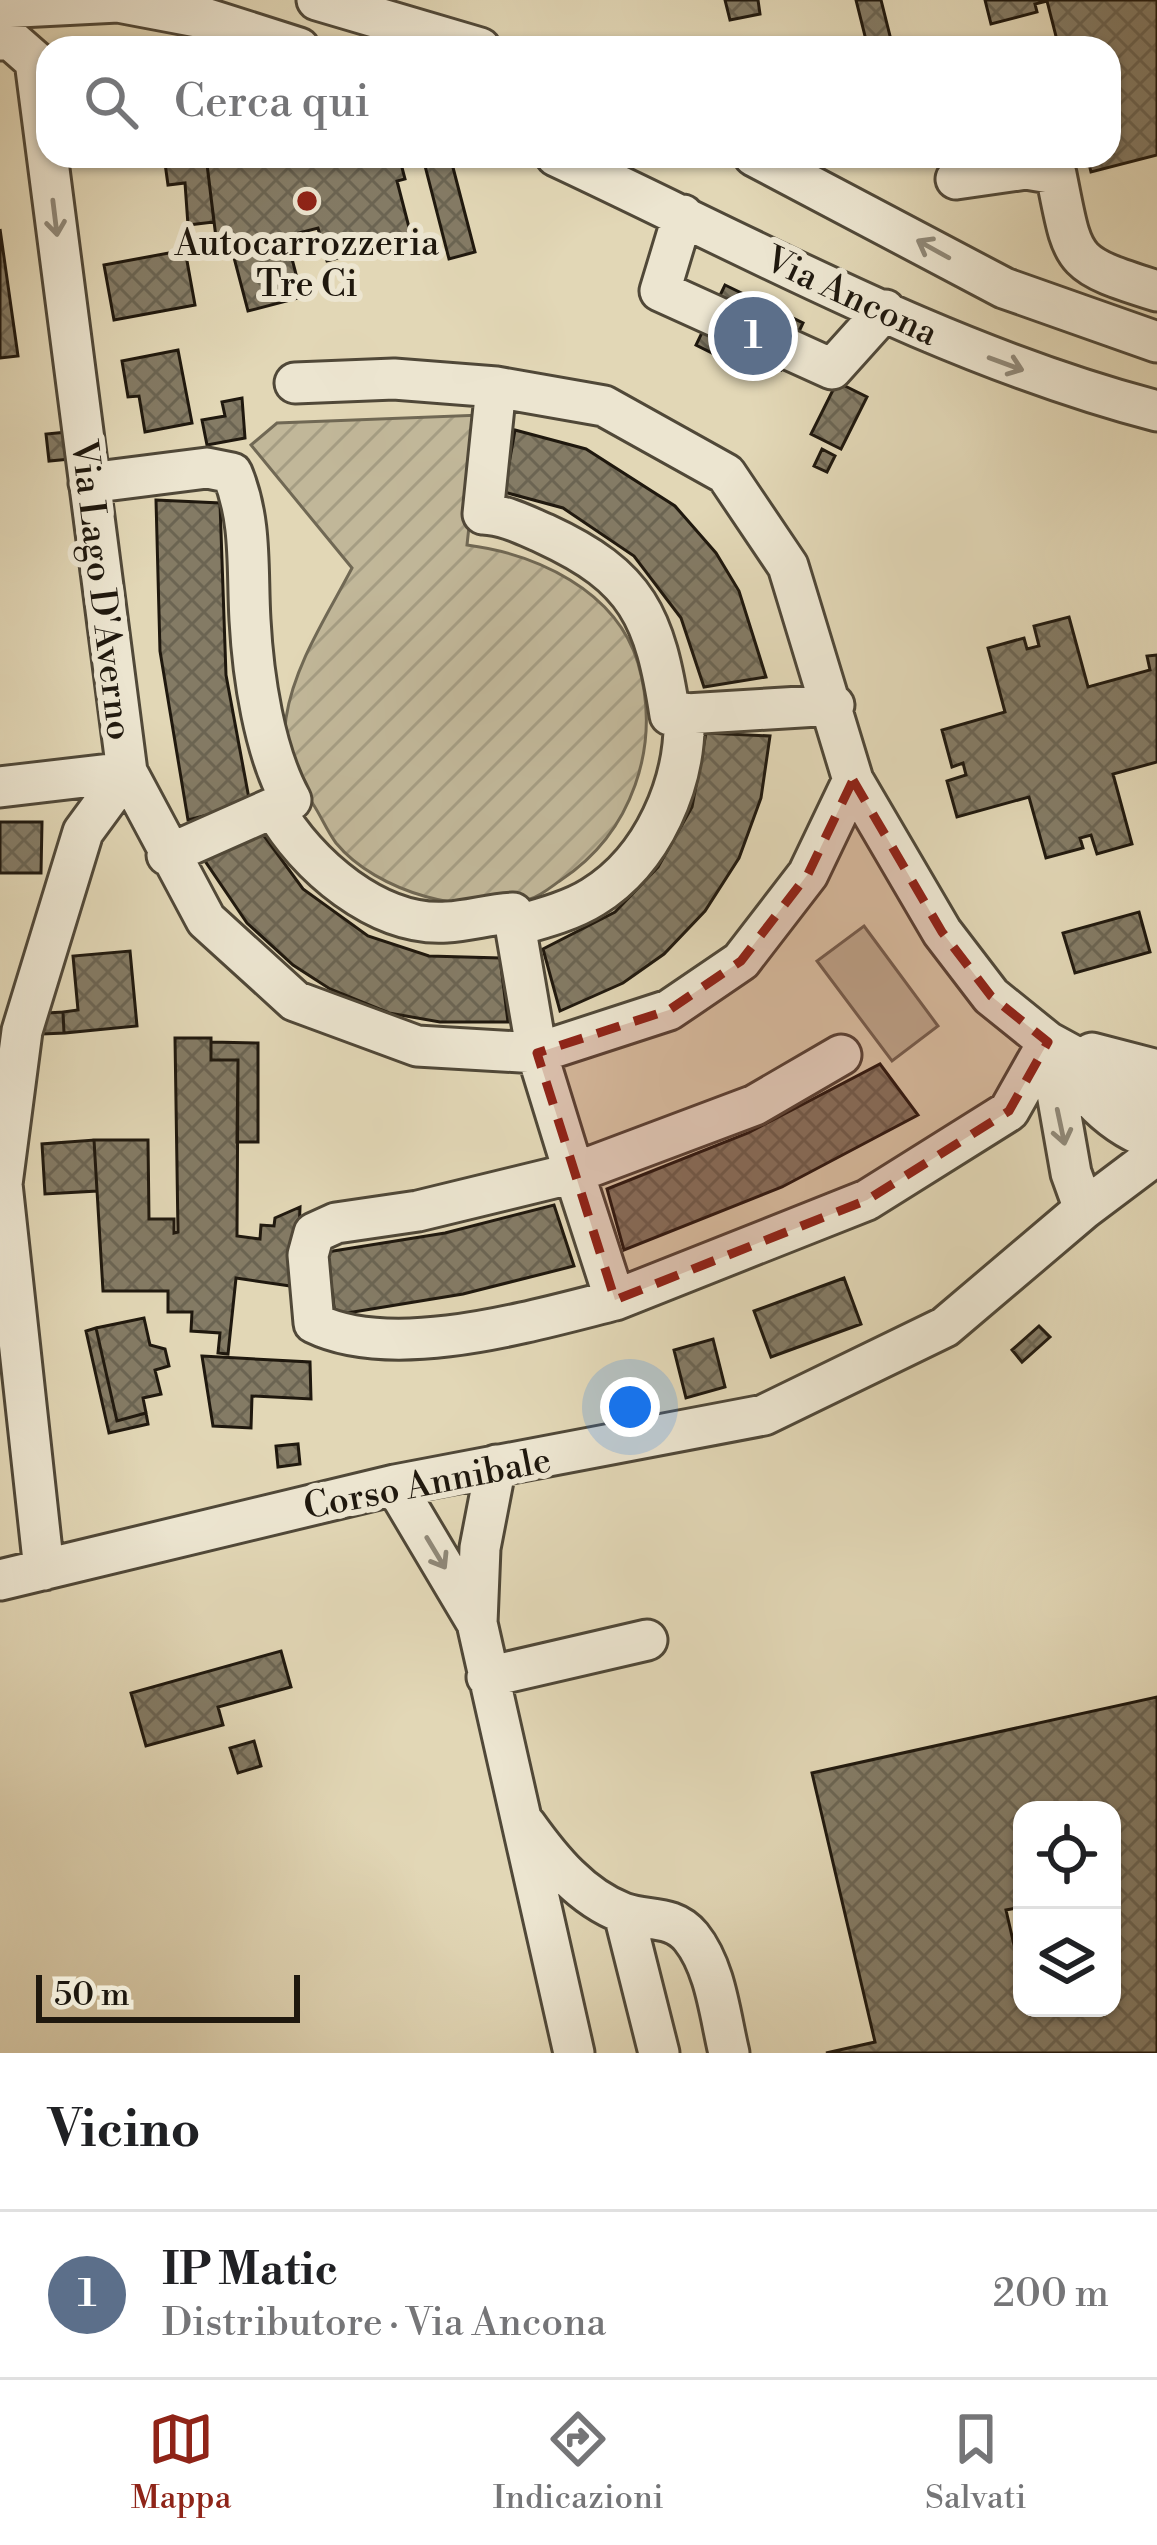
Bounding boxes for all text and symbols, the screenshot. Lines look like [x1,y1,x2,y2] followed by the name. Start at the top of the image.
[36,36,1121,168] search box
[78,69,144,135] icon: search
[174,74,370,131] text: Cerca qui
[294,188,320,214] marker: Autocarrozzeria Tre Ci
[44,197,67,236] one-way arrow
[174,222,440,308] place label: Autocarrozzeria Tre Ci
[756,237,945,357] street label: Via Ancona
[916,237,951,260] one-way arrow
[714,291,792,381] pin: 1
[986,354,1023,376] one-way arrow
[60,437,141,743] street label: Via Lago D'Averno
[1050,1107,1073,1145] one-way arrow
[600,1377,660,1437] your location
[300,1438,555,1530] street label: Corso Annibale
[425,1535,449,1570] one-way arrow
[1013,1801,1121,2017] map controls
[1013,1801,1121,1909] button: locate
[1013,1909,1121,2017] button: layers
[36,1969,300,2022] scale bar
[54,1975,130,2016] text: 50 m
[48,2099,201,2163] text: Vicino
[162,2242,338,2299] text: IP Matic
[78,2270,96,2319] text: 1
[993,2270,1109,2319] text: 200 m
[162,2299,606,2348] text: Distributore · Via Ancona
[131,2406,231,2519] tab: Mappa
[493,2406,664,2519] tab: Indicazioni
[925,2406,1026,2519] tab: Salvati

